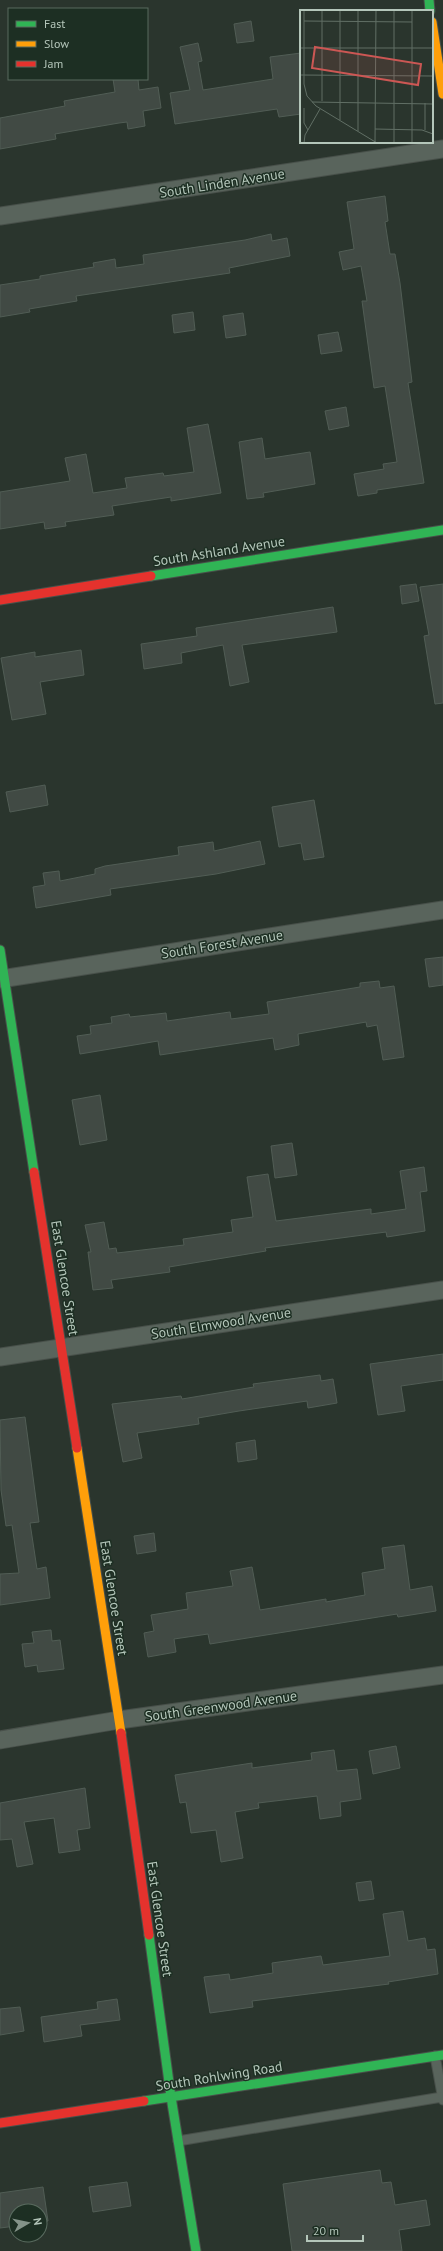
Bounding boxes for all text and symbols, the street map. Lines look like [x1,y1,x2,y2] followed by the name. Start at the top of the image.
[8,8,148,80] legend
[300,10,433,143] inset map
[44,16,65,31] text: Fast
[44,36,69,51] text: Slow
[43,56,63,71] text: Jam
[158,164,286,202] street label: South Linden Avenue
[152,532,286,570] street label: South Ashland Avenue
[160,925,284,963] street label: South Forest Avenue
[47,1219,83,1337] street label: East Glencoe Street
[150,1303,292,1343] street label: South Elmwood Avenue
[96,1539,132,1657] street label: East Glencoe Street
[144,1686,298,1726] street label: South Greenwood Avenue
[143,1860,177,1978] street label: East Glencoe Street
[154,2057,284,2095] street label: South Rohlwing Road
[8,2203,48,2243] north arrow
[30,2217,45,2226] text: N
[307,2217,363,2243] scale bar
[313,2223,339,2238] text: 20 m

